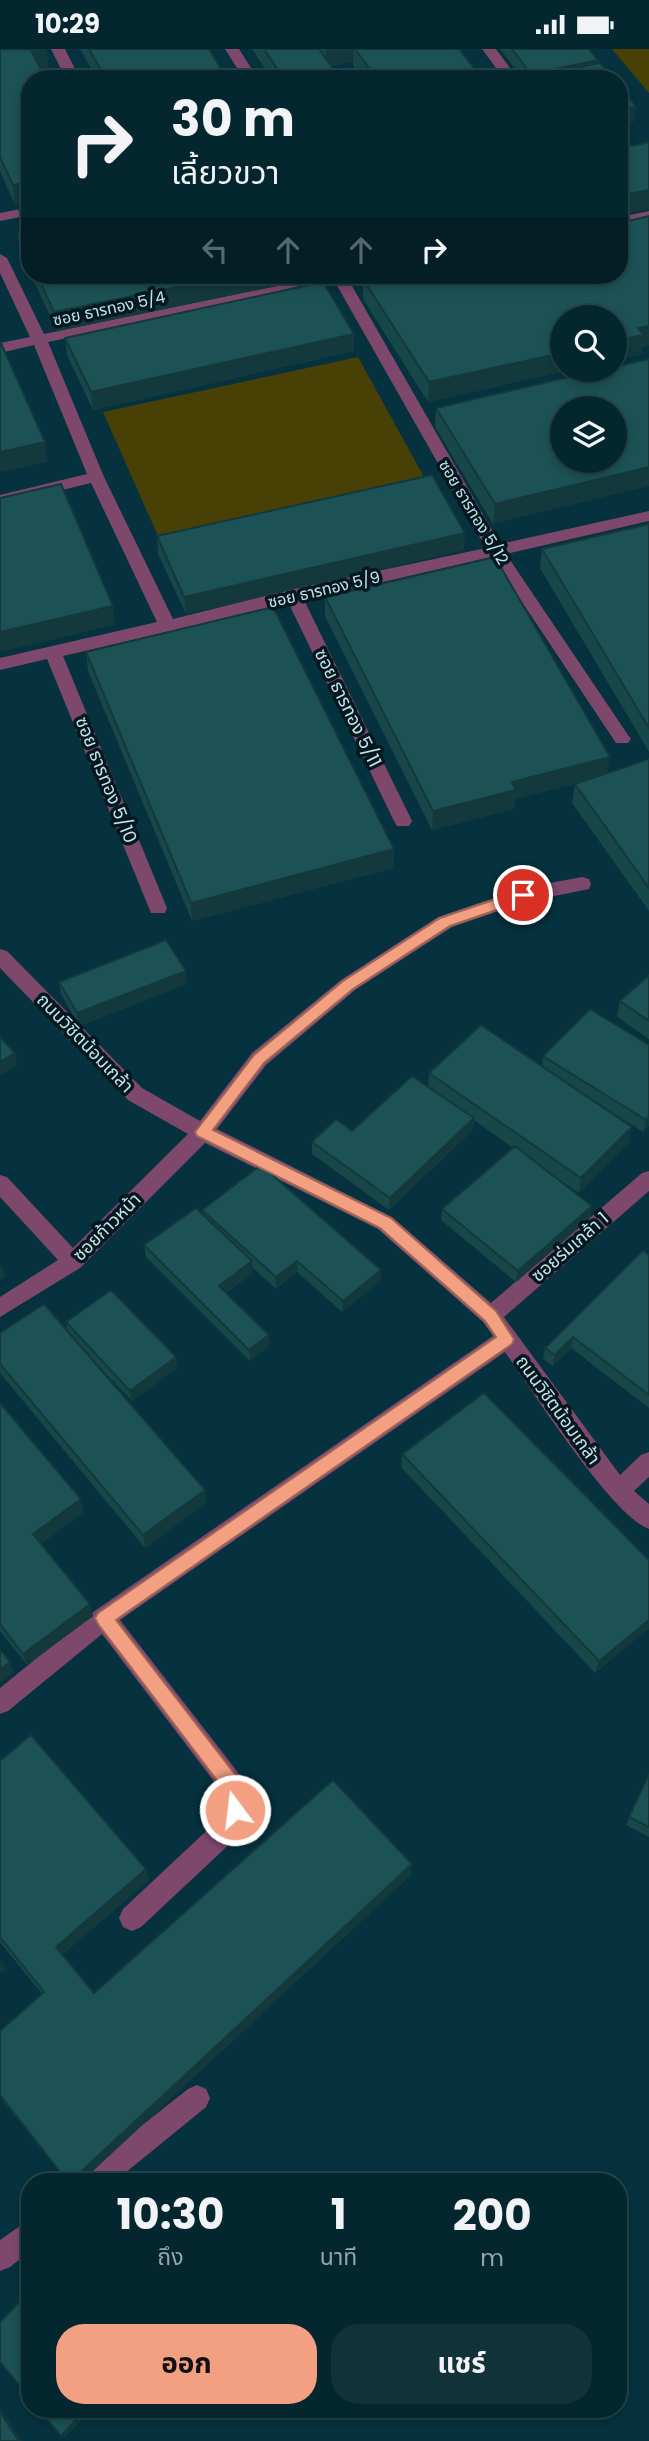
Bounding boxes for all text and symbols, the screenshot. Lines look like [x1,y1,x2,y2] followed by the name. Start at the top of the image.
[35,6,100,42] text: 10:29
[171,85,295,153] text: 30 m
[56,98,147,189] icon: right
[171,150,279,195] text: เลี้ยวขวา
[196,231,234,269] icon: left
[269,231,307,269] icon: ahead
[342,231,380,269] icon: ahead
[415,231,453,269] icon: right
[51,285,167,332] street label: ซอย ธารทอง 5/4
[550,305,627,473] map controls
[550,305,627,382] button: search
[550,396,627,473] button: layers
[433,455,514,569] street label: ซอย ธารทอง 5/12
[266,565,382,614] street label: ซอย ธารทอง 5/9
[309,644,388,771] street label: ซอย ธารทอง 5/11
[70,713,143,847] street label: ซอย ธารทอง 5/10
[493,865,553,925] pin
[504,876,542,914] icon: arrive
[31,987,139,1098] street label: ถนนวิชิตน้อมเกล้า
[67,1187,146,1266] street label: ซอยก้าวหน้า
[526,1206,614,1287] street label: ซอยร่มเกล้า 1
[510,1350,606,1469] street label: ถนนวิชิตน้อมเกล้า
[198,1773,272,1847] position arrow
[116,2185,224,2244] text: 10:30
[331,2185,346,2244] text: 1
[453,2186,532,2245] text: 200
[157,2241,184,2273] text: ถึง
[320,2241,357,2273] text: นาที
[480,2242,504,2274] text: m
[56,2324,317,2404] button: ออก
[331,2324,592,2404] button: แชร์

